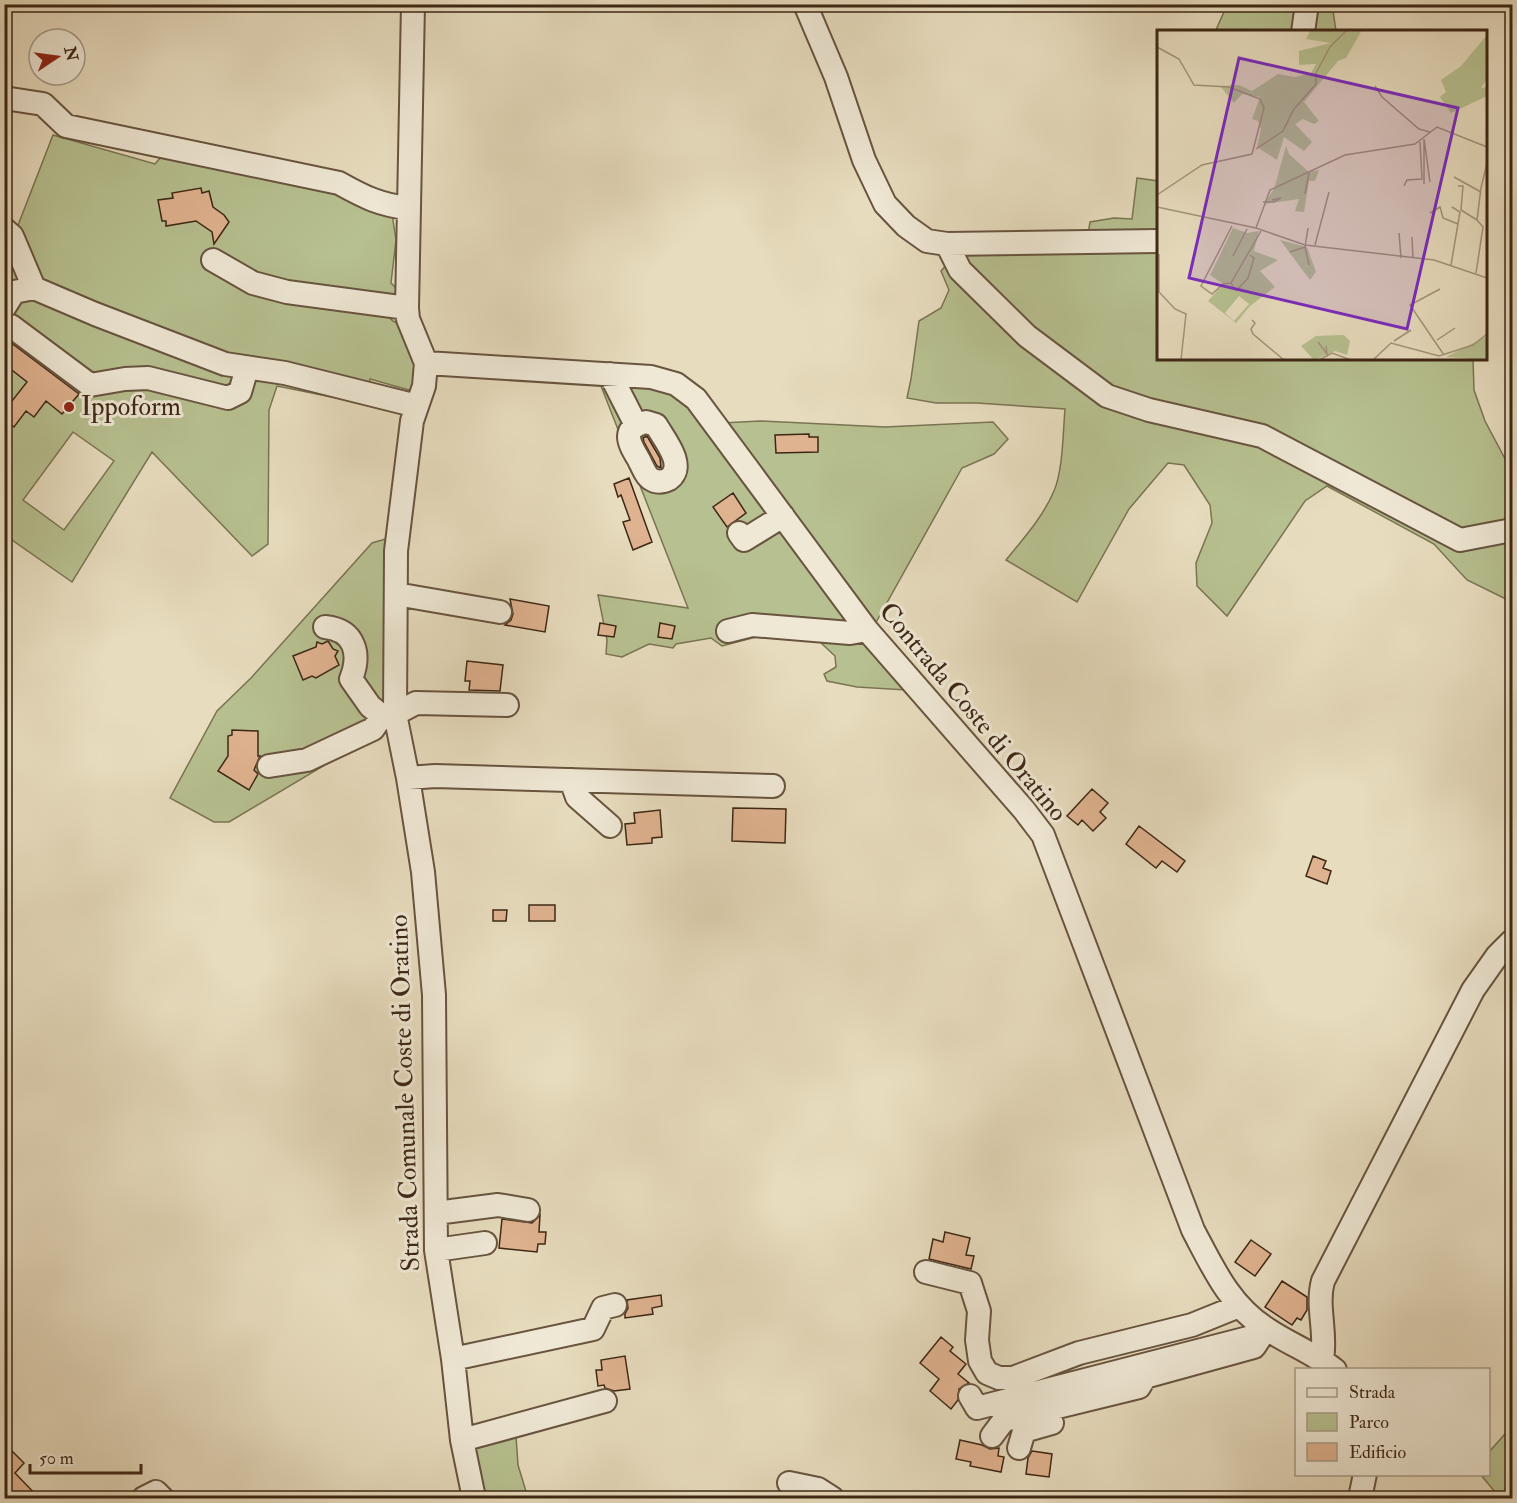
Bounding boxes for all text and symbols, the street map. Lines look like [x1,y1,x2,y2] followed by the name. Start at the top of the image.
[27,27,87,87] north arrow
[1157,30,1487,360] inset map
[59,44,82,64] text: N
[81,391,181,424] place label: Ippoform
[62,400,76,414] marker: Ippoform
[872,596,1074,828] street label: Contrada Coste di Oratino
[383,914,427,1272] street label: Strada Comunale Coste di Oratino
[1295,1368,1490,1476] legend
[1349,1381,1396,1404] text: Strada
[1349,1411,1389,1434] text: Parco
[30,1437,141,1475] scale bar
[1349,1441,1406,1464] text: Edificio
[39,1447,74,1470] text: 50 m

